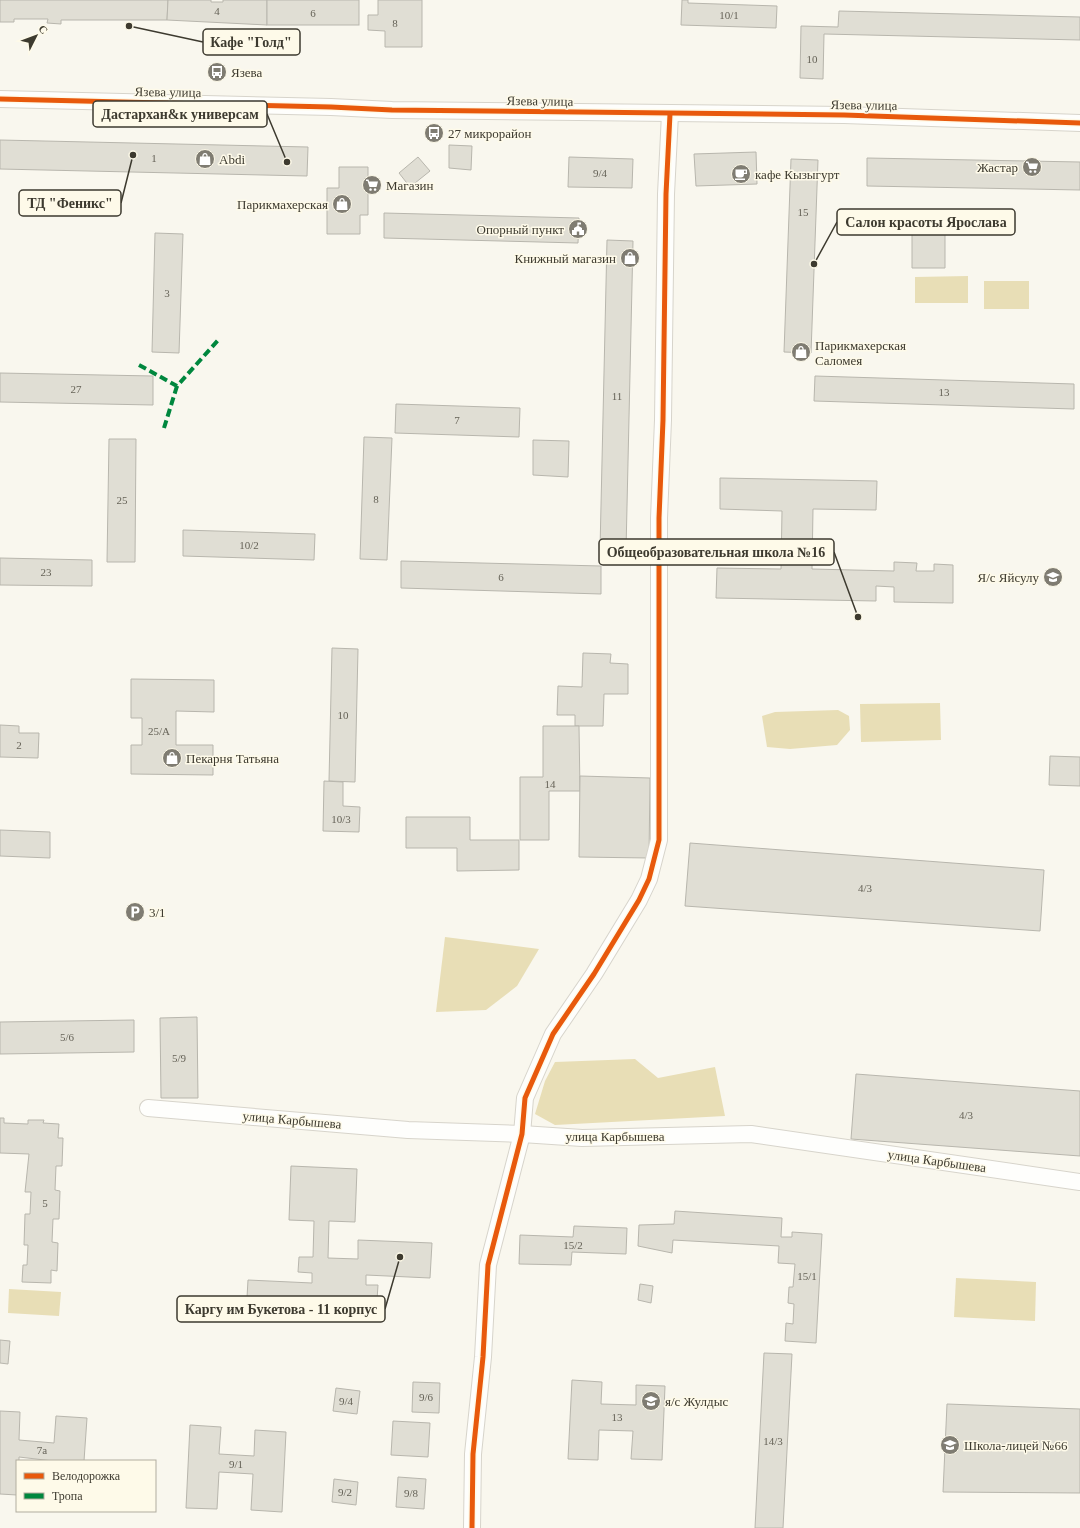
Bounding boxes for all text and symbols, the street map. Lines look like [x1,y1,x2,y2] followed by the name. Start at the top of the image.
[214,5,220,17] house number: 4
[310,7,316,19] house number: 6
[719,9,739,21] house number: 10/1
[16,16,56,56] north arrow
[392,17,398,29] house number: 8
[36,22,51,36] text: С
[203,29,300,55] callout: Кафе "Голд"
[210,35,292,50] text: Кафе "Голд"
[807,53,818,65] house number: 10
[206,61,228,83] bus stop icon: Язева
[231,65,263,80] place label: Язева
[135,84,202,100] street label: Язева улица
[507,93,574,109] street label: Язева улица
[831,97,898,113] street label: Язева улица
[93,101,267,127] callout: Дастархан&к универсам
[101,107,259,122] text: Дастархан&к универсам
[423,122,445,144] bus stop icon: 27 микрорайон
[448,126,531,141] place label: 27 микрорайон
[194,148,216,170] shop icon: Abdi
[151,152,157,164] house number: 1
[219,152,245,167] place label: Abdi
[1021,156,1043,178] supermarket icon: Жастар
[977,160,1018,175] place label: Жастар
[730,163,752,185] cafe icon: кафе Кызыгурт
[593,167,608,179] house number: 9/4
[755,167,840,182] place label: кафе Кызыгурт
[361,174,383,196] supermarket icon: Магазин
[386,178,434,193] place label: Магазин
[19,190,121,216] callout: ТД "Феникс"
[331,193,353,215] shop icon: Парикмахерская
[27,196,113,211] text: ТД "Феникс"
[237,197,328,212] place label: Парикмахерская
[798,206,809,218] house number: 15
[837,209,1015,235] callout: Салон красоты Ярослава
[845,215,1007,230] text: Салон красоты Ярослава
[567,218,589,240] public building icon: Опорный пункт
[477,222,564,237] place label: Опорный пункт
[619,247,641,269] shop icon: Книжный магазин
[514,251,616,266] place label: Книжный магазин
[164,287,170,299] house number: 3
[815,338,906,368] place label: Парикмахерская Саломея
[790,341,812,363] shop icon: Парикмахерская Саломея
[71,383,82,395] house number: 27
[939,386,950,398] house number: 13
[612,390,622,402] house number: 11
[454,414,460,426] house number: 7
[373,493,379,505] house number: 8
[117,494,128,506] house number: 25
[239,539,259,551] house number: 10/2
[599,539,834,565] callout: Общеобразовательная школа №16
[607,545,825,560] text: Общеобразовательная школа №16
[41,566,52,578] house number: 23
[1042,566,1064,588] school or university icon: Я/c Яйсулу
[978,570,1039,585] place label: Я/c Яйсулу
[498,571,504,583] house number: 6
[338,709,349,721] house number: 10
[148,725,170,737] house number: 25/А
[16,739,22,751] house number: 2
[161,747,183,769] shop icon: Пекарня Татьяна
[186,751,279,766] place label: Пекарня Татьяна
[545,778,556,790] house number: 14
[331,813,351,825] house number: 10/3
[858,882,873,894] house number: 4/3
[124,901,146,923] parking icon: 3/1
[149,905,166,920] place label: 3/1
[60,1031,75,1043] house number: 5/6
[172,1052,187,1064] house number: 5/9
[242,1108,342,1132] street label: улица Карбышева
[959,1109,974,1121] house number: 4/3
[566,1129,665,1144] street label: улица Карбышева
[887,1147,987,1175] street label: улица Карбышева
[42,1197,48,1209] house number: 5
[563,1239,583,1251] house number: 15/2
[797,1270,817,1282] house number: 15/1
[177,1296,385,1322] callout: Каргу им Букетова - 11 корпус
[185,1302,377,1317] text: Каргу им Букетова - 11 корпус
[640,1390,662,1412] school or university icon: я/c Жулдыс
[419,1391,434,1403] house number: 9/6
[665,1394,728,1409] place label: я/c Жулдыс
[339,1395,354,1407] house number: 9/4
[612,1411,623,1423] house number: 13
[939,1434,961,1456] school or university icon: Школа-лицей №66
[763,1435,783,1447] house number: 14/3
[964,1438,1068,1453] place label: Школа-лицей №66
[37,1444,47,1456] house number: 7а
[229,1458,243,1470] house number: 9/1
[16,1460,156,1512] legend
[52,1469,121,1483] text: Велодорожка
[338,1486,352,1498] house number: 9/2
[404,1487,419,1499] house number: 9/8
[52,1489,83,1503] text: Тропа

